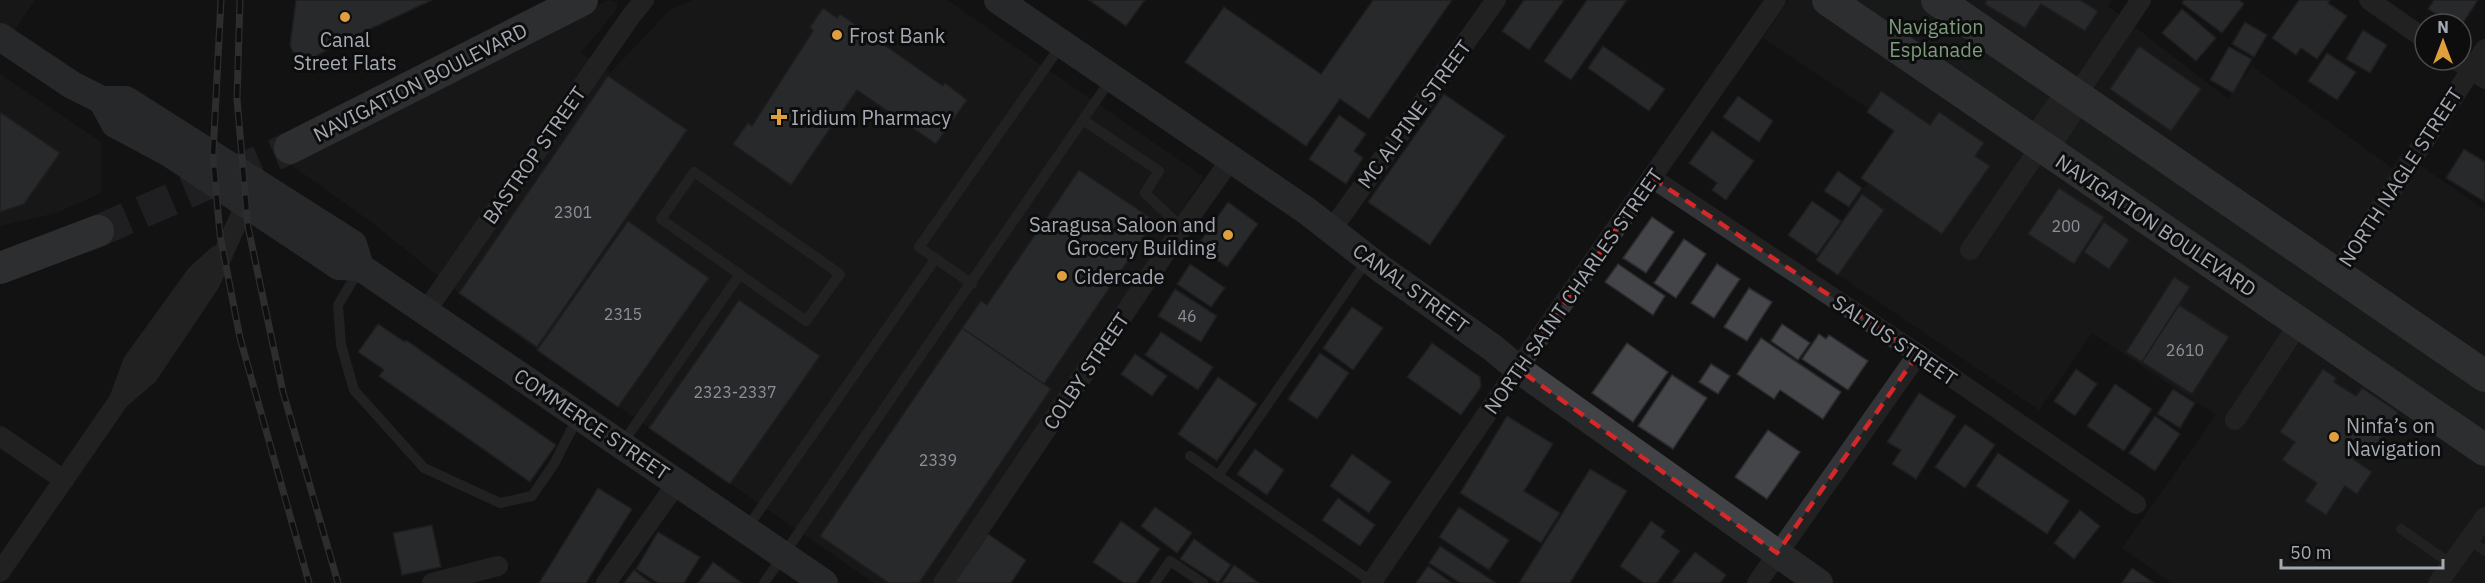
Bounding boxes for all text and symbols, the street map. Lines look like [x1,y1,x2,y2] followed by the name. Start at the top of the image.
[338,10,352,24] marker: Canal Street Flats
[2413,12,2473,72] north arrow
[1888,13,1984,63] park label: Navigation Esplanade
[308,16,532,148] street label: NAVIGATION BOULEVARD
[2437,17,2449,37] text: N
[849,22,946,49] place label: Frost Bank
[293,26,397,76] place label: Canal Street Flats
[830,28,844,42] marker: Frost Bank
[1351,34,1477,194] street label: MC ALPINE STREET
[476,81,592,229] street label: BASTROP STREET
[2332,82,2468,272] street label: NORTH NAGLE STREET
[791,104,951,131] place label: Iridium Pharmacy
[772,110,786,124] marker: Iridium Pharmacy
[2050,148,2262,302] street label: NAVIGATION BOULEVARD
[1478,163,1668,419] street label: NORTH SAINT CHARLES STREET
[554,202,592,222] house number: 2301
[1029,211,1216,261] place label: Saragusa Saloon and Grocery Building
[2052,216,2080,236] house number: 200
[1221,228,1235,242] marker: Saragusa Saloon and Grocery Building
[1348,237,1474,339] street label: CANAL STREET
[1074,263,1165,290] place label: Cidercade
[1055,269,1069,283] marker: Cidercade
[1827,288,1963,392] street label: SALTUS STREET
[604,304,642,324] house number: 2315
[1177,306,1197,326] house number: 46
[1037,307,1135,435] street label: COLBY STREET
[2166,340,2204,360] house number: 2610
[509,362,675,486] street label: COMMERCE STREET
[693,382,777,402] house number: 2323-2337
[2346,412,2441,462] place label: Ninfa’s on Navigation
[2327,430,2341,444] marker: Ninfa’s on Navigation
[919,450,957,470] house number: 2339
[2281,532,2443,570] scale bar
[2290,541,2332,564] text: 50 m

